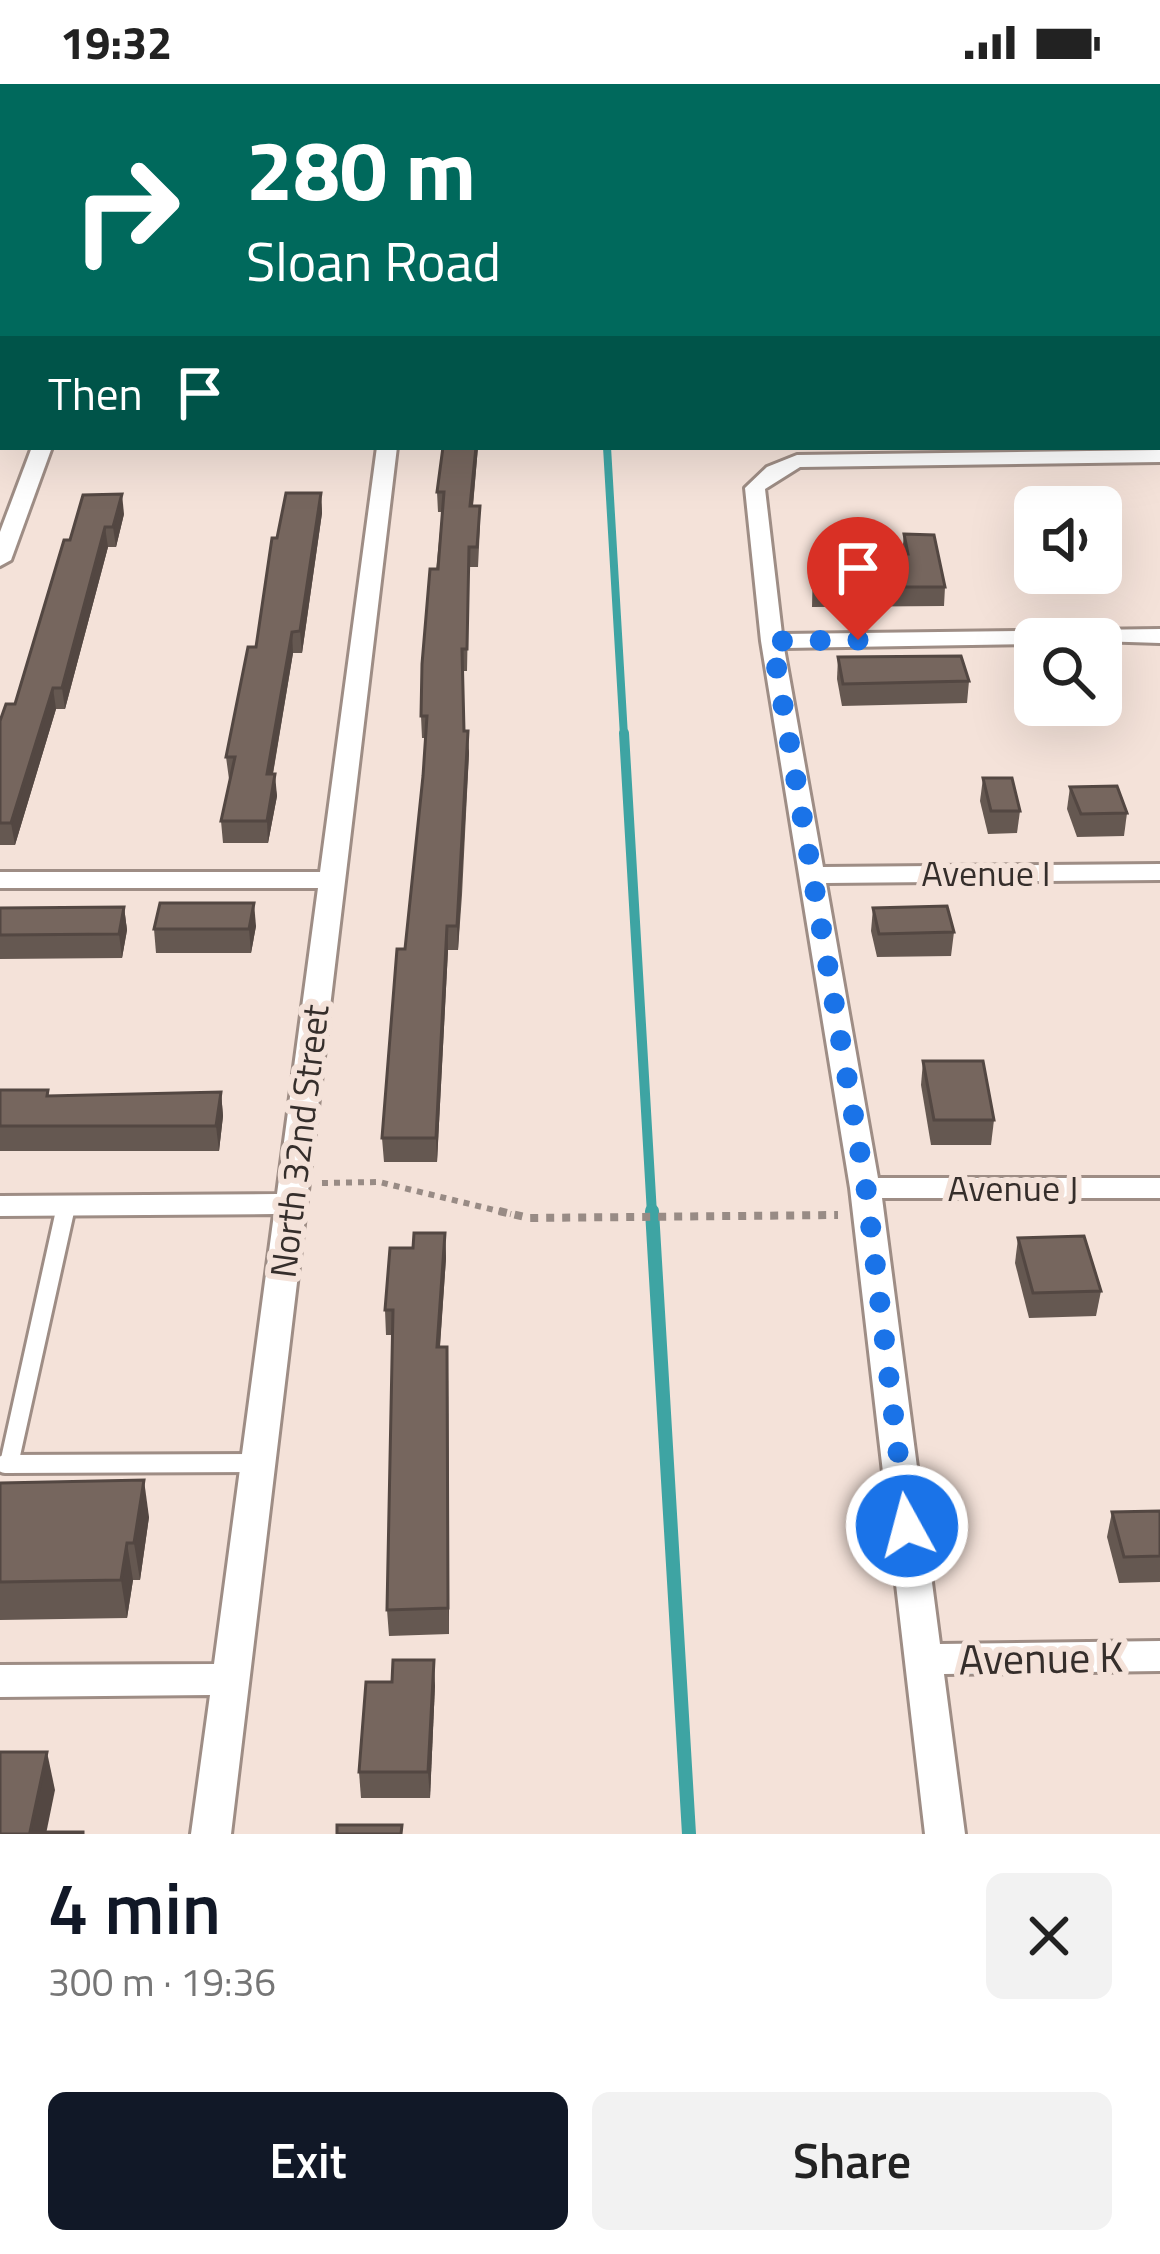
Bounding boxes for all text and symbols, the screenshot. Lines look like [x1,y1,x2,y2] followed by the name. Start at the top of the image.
[60,8,172,76] text: 19:32
[246,105,476,233] text: 280 m
[48,132,204,288] icon: right
[246,220,501,302] text: Sloan Road
[48,359,143,427] text: Then
[167,360,233,426] icon: arrive
[1014,486,1122,726] map controls
[1014,486,1122,594] button: sound
[807,517,909,640] pin
[825,535,891,601] icon: arrive
[1014,618,1122,726] button: search
[921,845,1051,900] street label: Avenue I
[254,1001,343,1281] street label: North 32nd Street
[948,1160,1078,1215] street label: Avenue J
[844,1463,970,1589] position arrow
[958,1624,1124,1690] street label: Avenue K
[48,1852,221,1962] text: 4 min
[986,1873,1112,1999] button: close
[48,1952,276,2011] text: 300 m · 19:36
[48,2092,568,2230] button: Exit
[592,2092,1112,2230] button: Share

